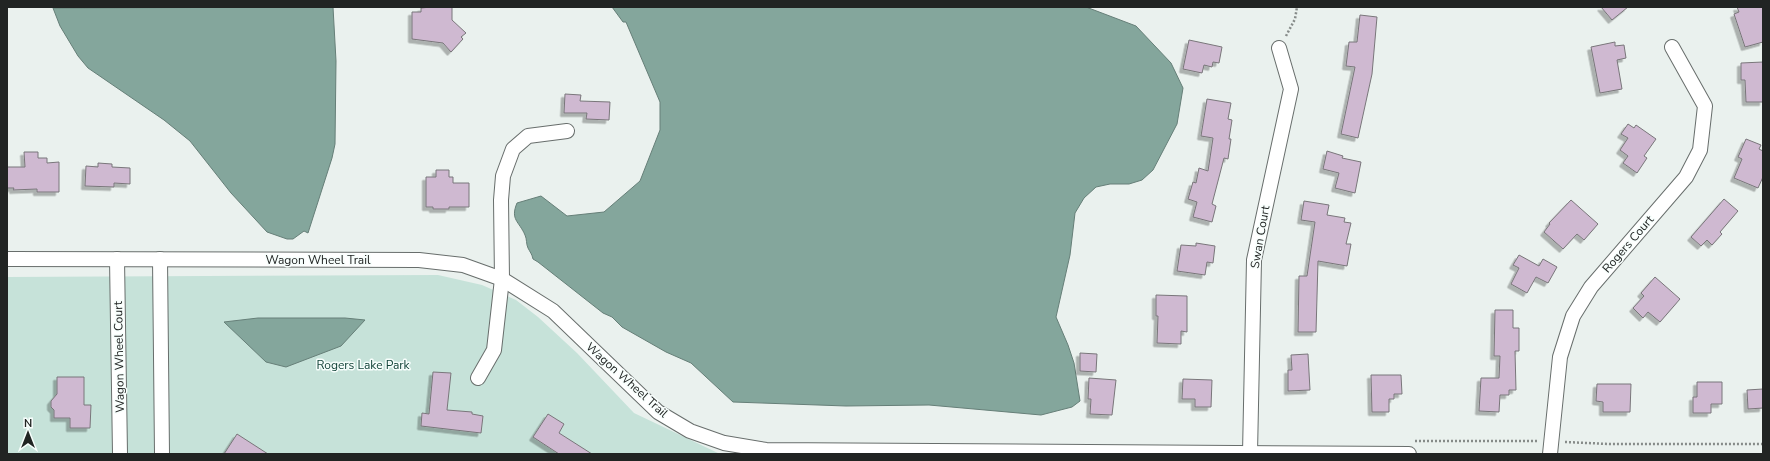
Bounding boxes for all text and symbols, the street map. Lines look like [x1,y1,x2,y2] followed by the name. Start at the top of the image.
[1247,204,1274,270] street label: Swan Court
[1599,211,1658,276] street label: Rogers Court
[265,252,371,268] street label: Wagon Wheel Trail
[110,300,128,413] street label: Wagon Wheel Court
[583,339,672,421] street label: Wagon Wheel Trail
[316,357,411,373] park label: Rogers Lake Park
[8,413,48,453] north arrow
[24,416,32,431] text: N

